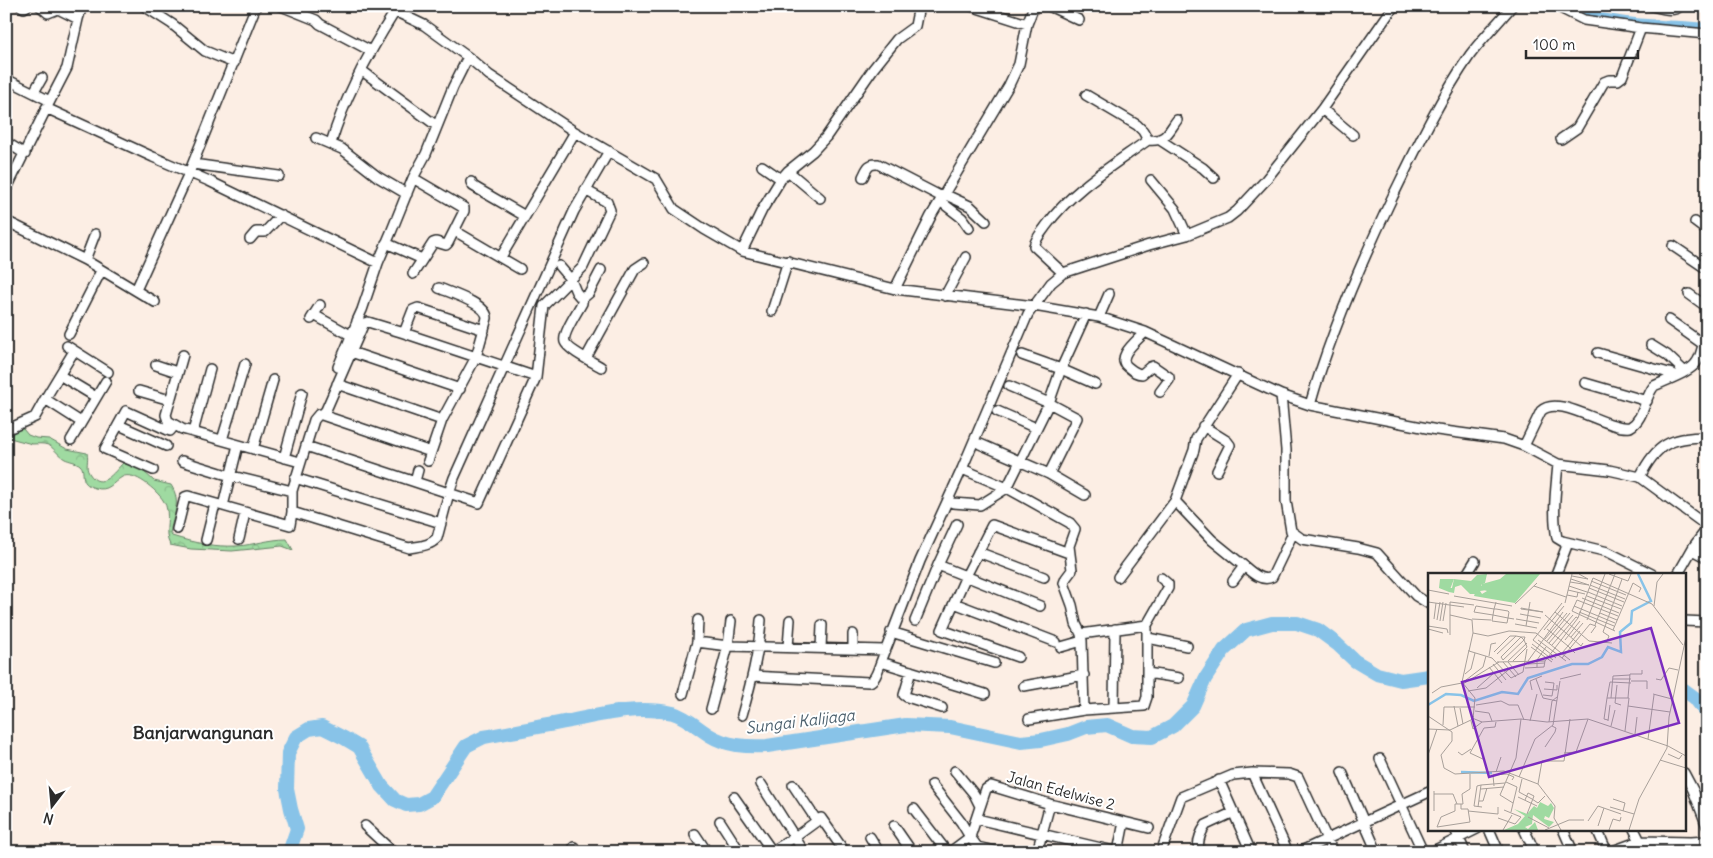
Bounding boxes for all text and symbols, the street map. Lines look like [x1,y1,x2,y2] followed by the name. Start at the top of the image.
[1526,28,1638,60] scale bar
[1533,35,1575,54] text: 100 m
[1428,573,1686,830] inset map
[744,704,857,738] water label: Sungai Kalijaga
[133,721,274,744] district label: Banjarwangunan
[1005,767,1117,814] street label: Jalan Edelwise 2
[28,780,78,830] north arrow
[41,809,56,828] text: N

